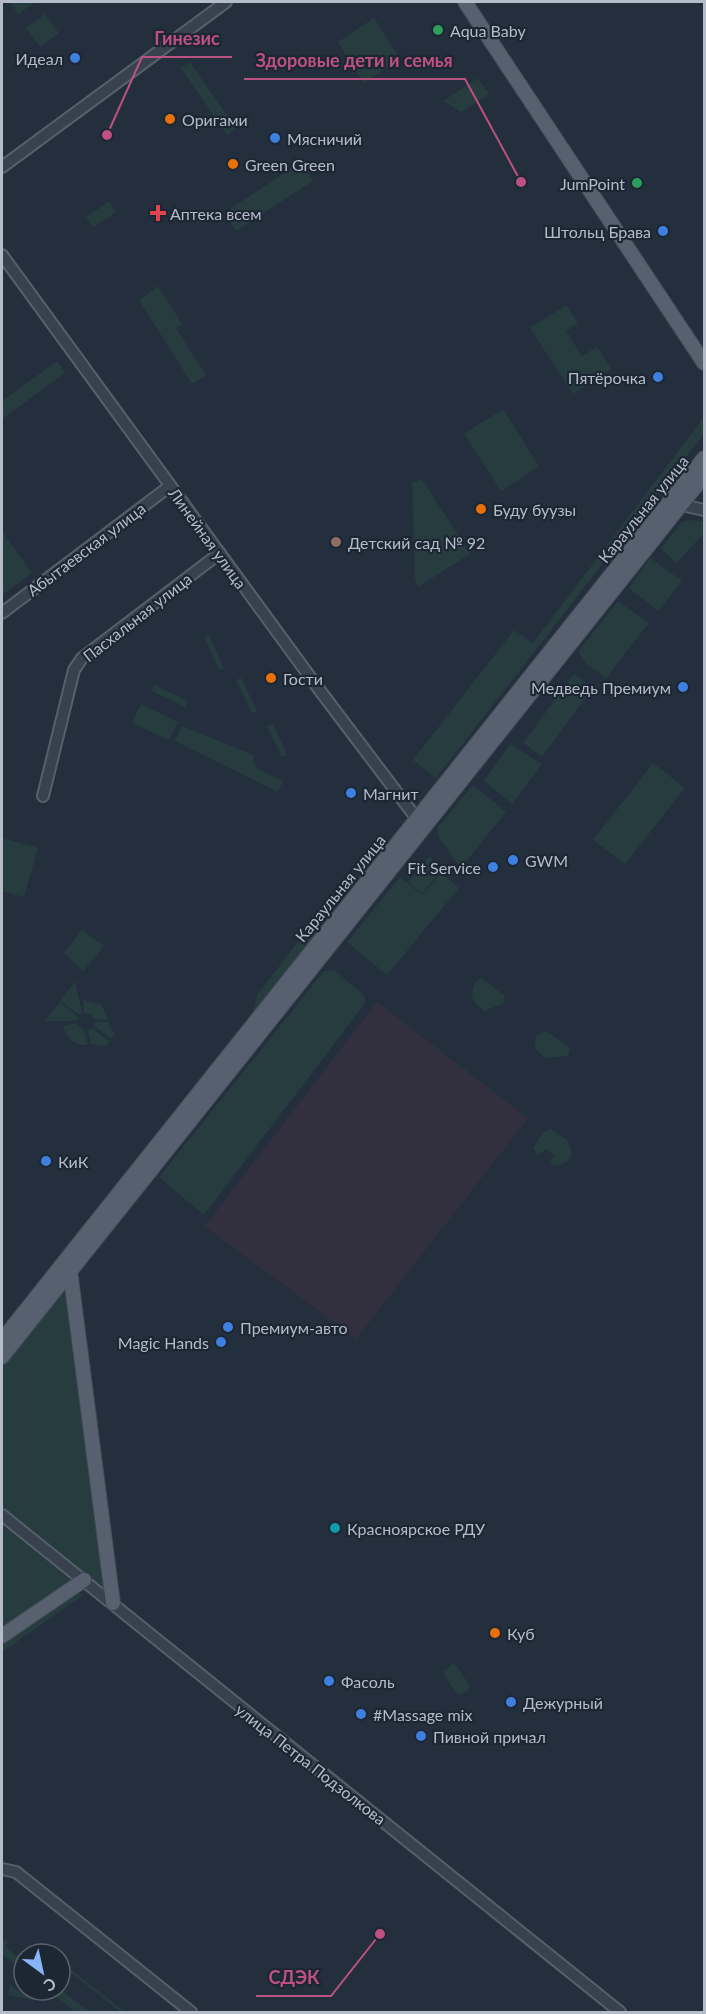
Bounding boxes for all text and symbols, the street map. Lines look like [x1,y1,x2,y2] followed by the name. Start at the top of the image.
[142,21,232,57] callout: Гинезис
[450,21,527,40] place label: Aqua Baby
[431,23,445,37] marker: Aqua Baby
[154,27,220,49] text: Гинезис
[244,43,465,79] callout: Здоровые дети и семья
[15,49,63,68] place label: Идеал
[255,49,453,71] text: Здоровые дети и семья
[68,51,82,65] marker: Идеал
[182,110,248,129] place label: Оригами
[163,112,177,126] marker: Оригами
[287,129,362,148] place label: Мясничий
[268,131,282,145] marker: Мясничий
[245,155,335,174] place label: Green Green
[226,157,240,171] marker: Green Green
[560,174,625,193] place label: JumPoint
[630,176,644,190] marker: JumPoint
[170,204,262,223] place label: Аптека всем
[151,206,165,220] marker: Аптека всем
[544,222,651,241] place label: Штольц Брава
[656,224,670,238] marker: Штольц Брава
[568,368,646,387] place label: Пятёрочка
[651,370,665,384] marker: Пятёрочка
[594,452,692,566] street label: Караульная улица
[164,483,251,592] street label: Линейная улица
[23,498,149,600] street label: Абытаевская улица
[493,500,576,519] place label: Буду буузы
[474,502,488,516] marker: Буду буузы
[348,533,485,552] place label: Детский сад № 92
[329,535,343,549] marker: Детский сад № 92
[79,569,195,665] street label: Пасхальная улица
[283,669,323,688] place label: Гости
[264,671,278,685] marker: Гости
[531,678,671,697] place label: Медведь Премиум
[676,680,690,694] marker: Медведь Премиум
[363,784,419,803] place label: Магнит
[344,786,358,800] marker: Магнит
[291,831,389,945] street label: Караульная улица
[525,851,568,870] place label: GWM
[506,853,520,867] marker: GWM
[407,858,481,877] place label: Fit Service
[486,860,500,874] marker: Fit Service
[58,1152,89,1171] place label: КиК
[39,1154,53,1168] marker: КиК
[240,1318,348,1337] place label: Премиум-авто
[221,1320,235,1334] marker: Премиум-авто
[118,1333,209,1352] place label: Magic Hands
[214,1335,228,1349] marker: Magic Hands
[347,1519,486,1538] place label: Красноярское РДУ
[328,1521,342,1535] marker: Красноярское РДУ
[507,1624,535,1643] place label: Куб
[488,1626,502,1640] marker: Куб
[341,1672,395,1691] place label: Фасоль
[322,1674,336,1688] marker: Фасоль
[523,1693,603,1712] place label: Дежурный
[504,1695,518,1709] marker: Дежурный
[232,1699,390,1829] street label: улица Петра Подзолкова
[373,1705,472,1724] place label: #Massage mix
[354,1707,368,1721] marker: #Massage mix
[433,1727,546,1746] place label: Пивной причал
[414,1729,428,1743] marker: Пивной причал
[12,1942,72,2002] north arrow
[256,1960,331,1996] callout: СДЭК
[268,1966,320,1988] text: СДЭК
[40,1974,60,1996] text: С

